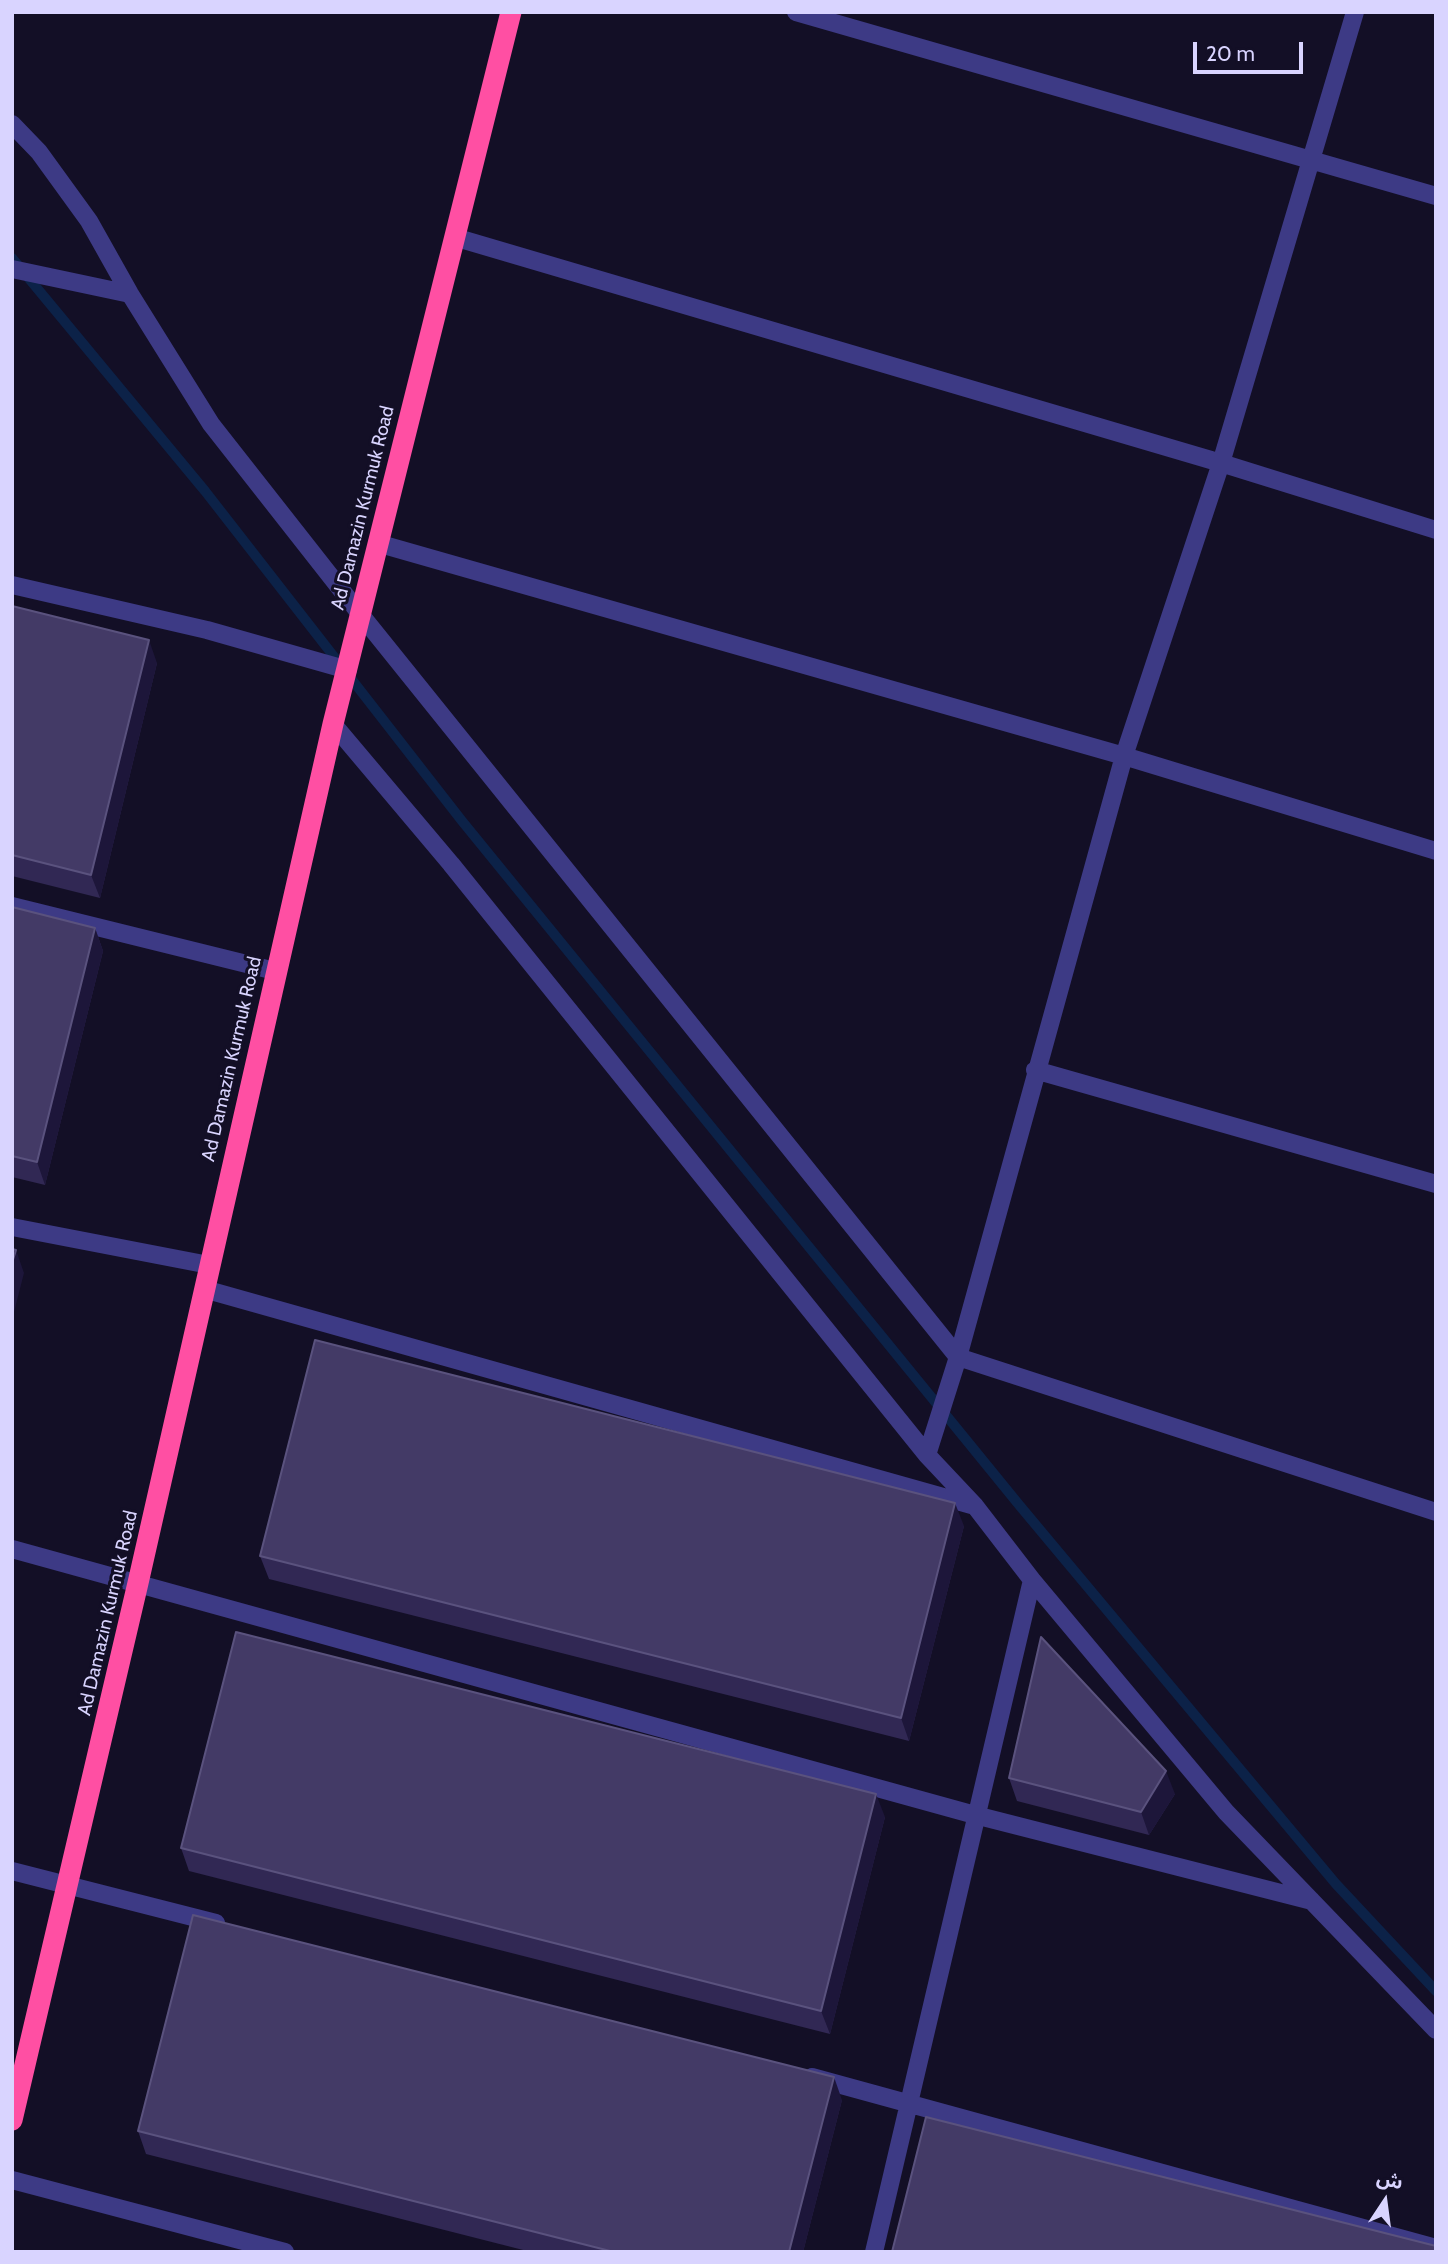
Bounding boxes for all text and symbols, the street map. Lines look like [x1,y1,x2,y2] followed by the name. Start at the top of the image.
[1196,28,1306,72] scale bar
[1206,41,1255,66] text: 20 m
[327,404,399,612] street label: Ad Damazin Kurmuk Road
[197,954,267,1164] street label: Ad Damazin Kurmuk Road
[73,1508,143,1718] street label: Ad Damazin Kurmuk Road
[1350,2166,1420,2236] north arrow
[1375,2166,1405,2194] text: ش

